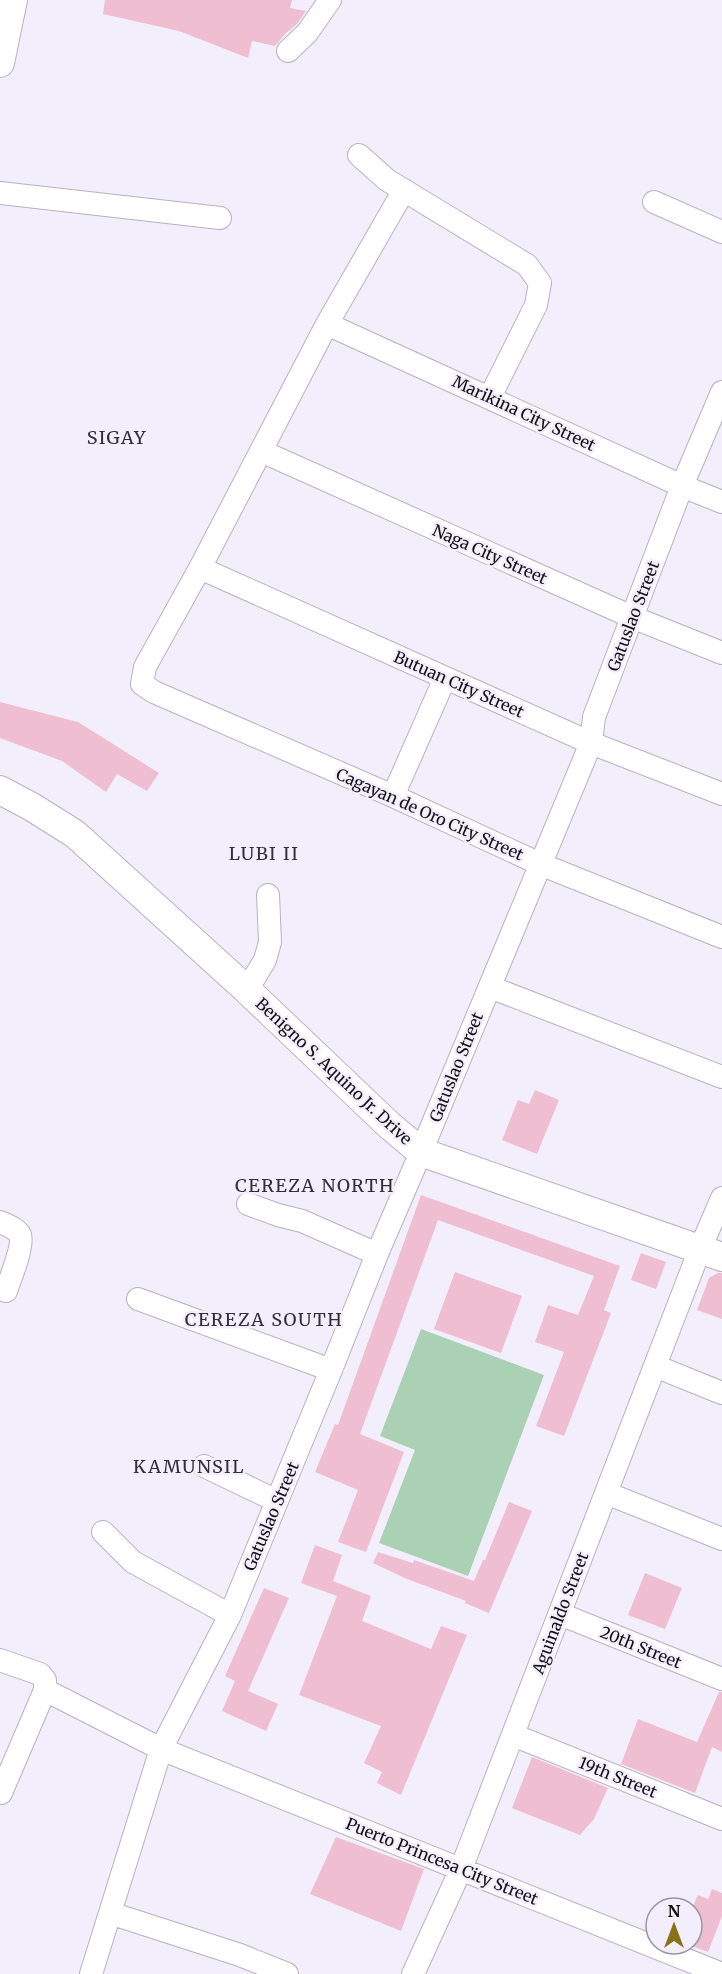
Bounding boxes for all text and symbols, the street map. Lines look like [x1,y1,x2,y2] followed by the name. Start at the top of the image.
[449,371,599,455] street label: Marikina City Street
[87,426,147,449] district label: SIGAY
[430,520,551,588] street label: Naga City Street
[603,557,663,674] street label: Gatuslao Street
[391,646,528,722] street label: Butuan City Street
[333,764,527,865] street label: Cagayan de Oro City Street
[229,842,299,865] district label: LUBI II
[252,993,416,1149] street label: Benigno S. Aquino Jr. Drive
[425,1009,487,1125] street label: Gatuslao Street
[235,1174,395,1197] district label: CEREZA NORTH
[185,1308,343,1331] district label: CEREZA SOUTH
[133,1455,245,1478] district label: KAMUNSIL
[239,1458,303,1573] street label: Gatuslao Street
[527,1549,593,1678] street label: Aguinaldo Street
[597,1622,685,1673] street label: 20th Street
[576,1752,661,1802] street label: 19th Street
[343,1813,542,1909] street label: Puerto Princesa City Street
[644,1896,704,1956] north arrow
[668,1901,681,1921] text: N

